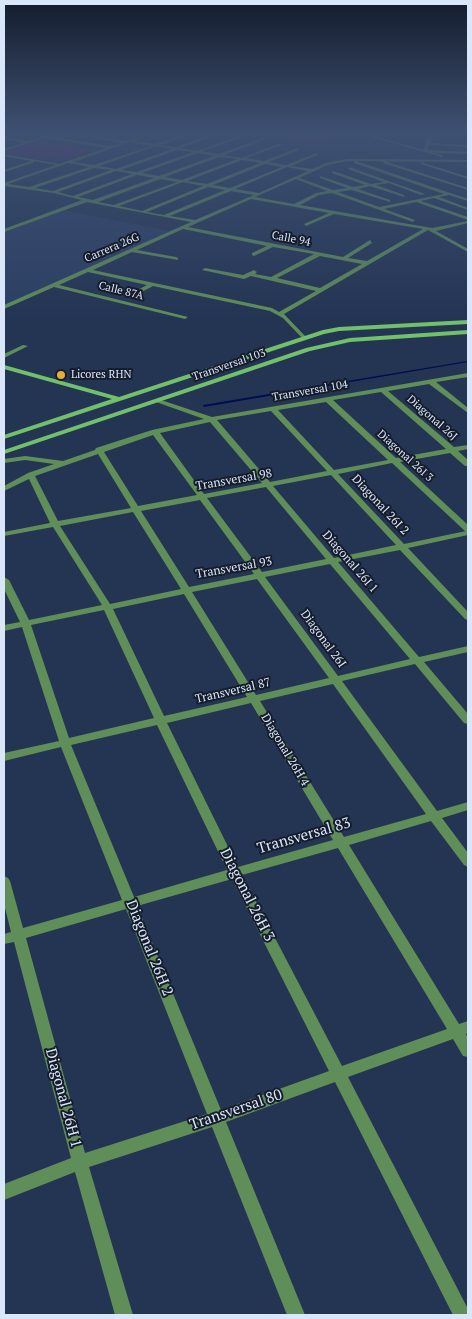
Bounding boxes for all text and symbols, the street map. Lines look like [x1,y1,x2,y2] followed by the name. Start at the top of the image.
[271,229,311,249] street label: Calle 94
[83,231,141,265] street label: Carrera 26G
[97,279,145,303] street label: Calle 87A
[191,346,267,384] street label: Transversal 103
[71,368,132,382] place label: Licores RHN
[55,369,67,381] marker: Licores RHN
[271,378,349,404] street label: Transversal 104
[404,393,460,443] street label: Diagonal 26J
[374,427,436,485] street label: Diagonal 26I 3
[195,466,273,494] street label: Transversal 98
[348,472,412,538] street label: Diagonal 26I 2
[319,528,381,596] street label: Diagonal 26I 1
[195,554,273,582] street label: Transversal 93
[297,607,349,671] street label: Diagonal 26I
[194,675,272,707] street label: Transversal 87
[258,711,312,789] street label: Diagonal 26H 4
[255,814,353,858] street label: Transversal 83
[216,845,278,945] street label: Diagonal 26H 3
[122,897,176,999] street label: Diagonal 26H 2
[41,1046,85,1150] street label: Diagonal 26H 1
[187,1086,285,1134] street label: Transversal 80

